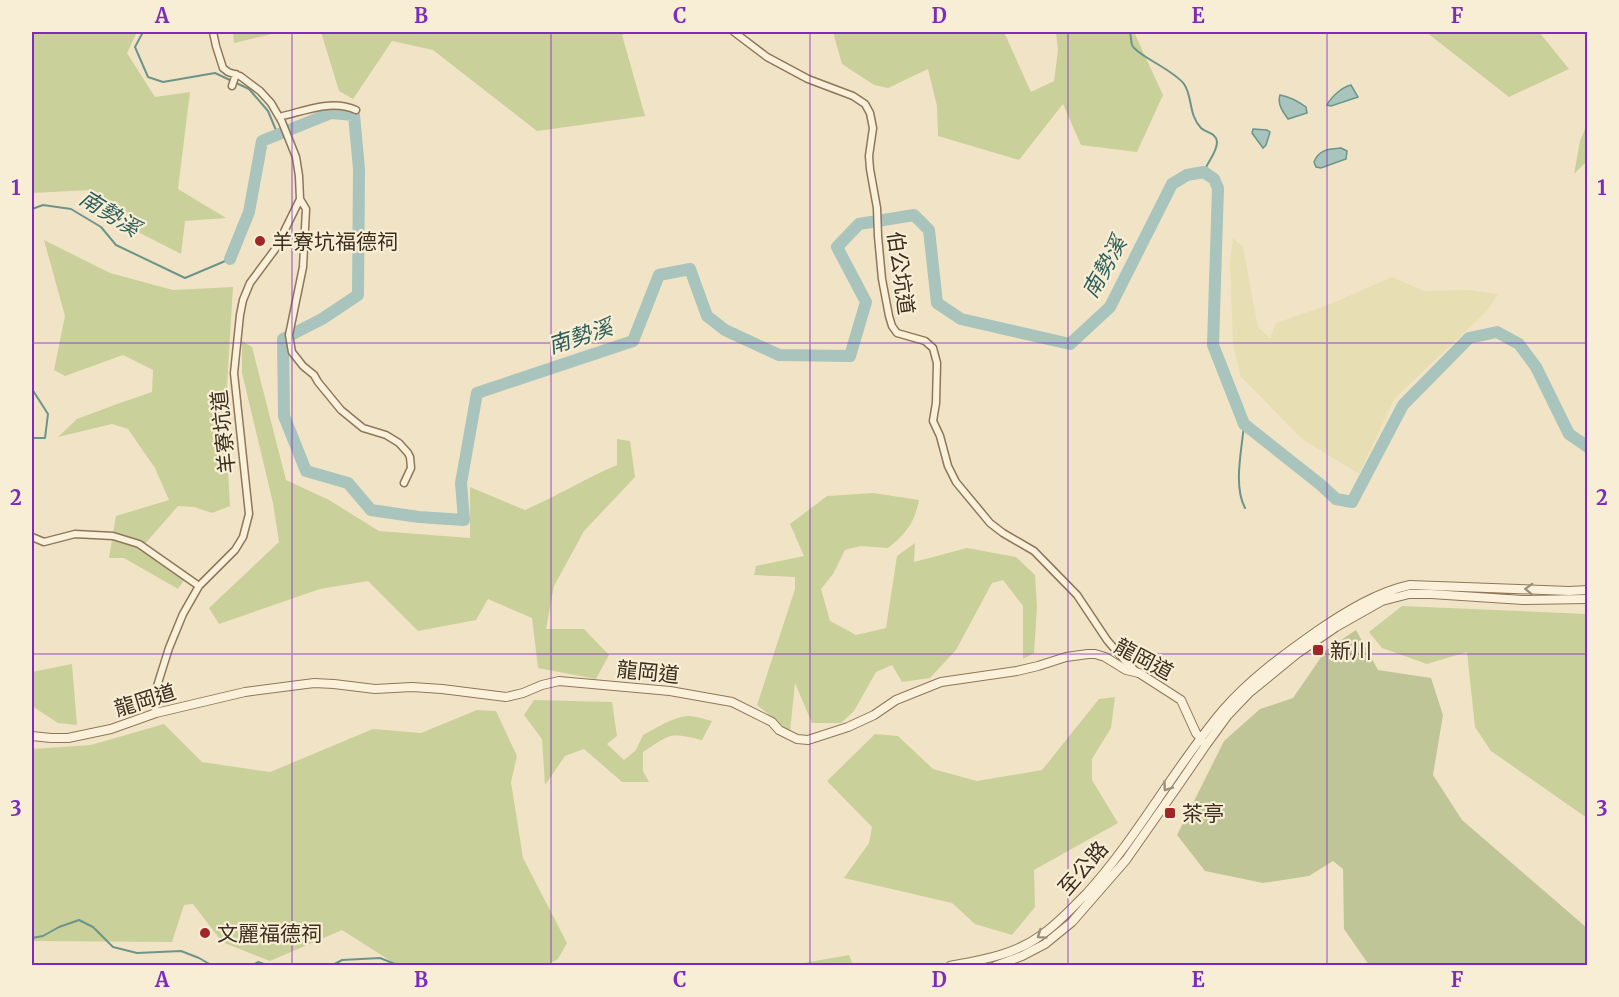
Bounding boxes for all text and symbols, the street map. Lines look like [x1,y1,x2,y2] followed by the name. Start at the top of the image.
[154,3,170,28] text: A
[414,3,428,28] text: B
[673,3,687,28] text: C
[931,3,947,28] text: D
[1191,3,1205,28] text: E
[1451,3,1464,28] text: F
[11,175,21,200] text: 1
[1597,175,1607,200] text: 1
[75,184,148,244] water label: 南勢溪
[272,228,398,255] place label: 羊寮坑福德祠
[1076,229,1134,303] water label: 南勢溪
[882,230,920,316] street label: 伯公坑道
[253,234,267,248] marker: 羊寮坑福德祠
[544,312,619,360] water label: 南勢溪
[205,389,241,475] street label: 羊寮坑道
[10,485,22,510] text: 2
[1596,485,1608,510] text: 2
[1525,583,1534,596] one-way arrow
[1110,632,1178,686] street label: 龍岡道
[1330,637,1372,664] place label: 新川
[1311,643,1325,657] marker: 新川
[615,655,681,689] street label: 龍岡道
[111,678,179,722] street label: 龍岡道
[1163,780,1174,791] one-way arrow
[10,796,22,821] text: 3
[1596,796,1608,821] text: 3
[1182,800,1224,827] place label: 茶亭
[1163,806,1177,820] marker: 茶亭
[1052,835,1114,901] street label: 至公路
[217,920,322,947] place label: 文麗福德祠
[198,926,212,940] marker: 文麗福德祠
[1036,928,1047,939] one-way arrow
[154,967,170,992] text: A
[414,967,428,992] text: B
[673,967,687,992] text: C
[931,967,947,992] text: D
[1191,967,1205,992] text: E
[1451,967,1464,992] text: F

